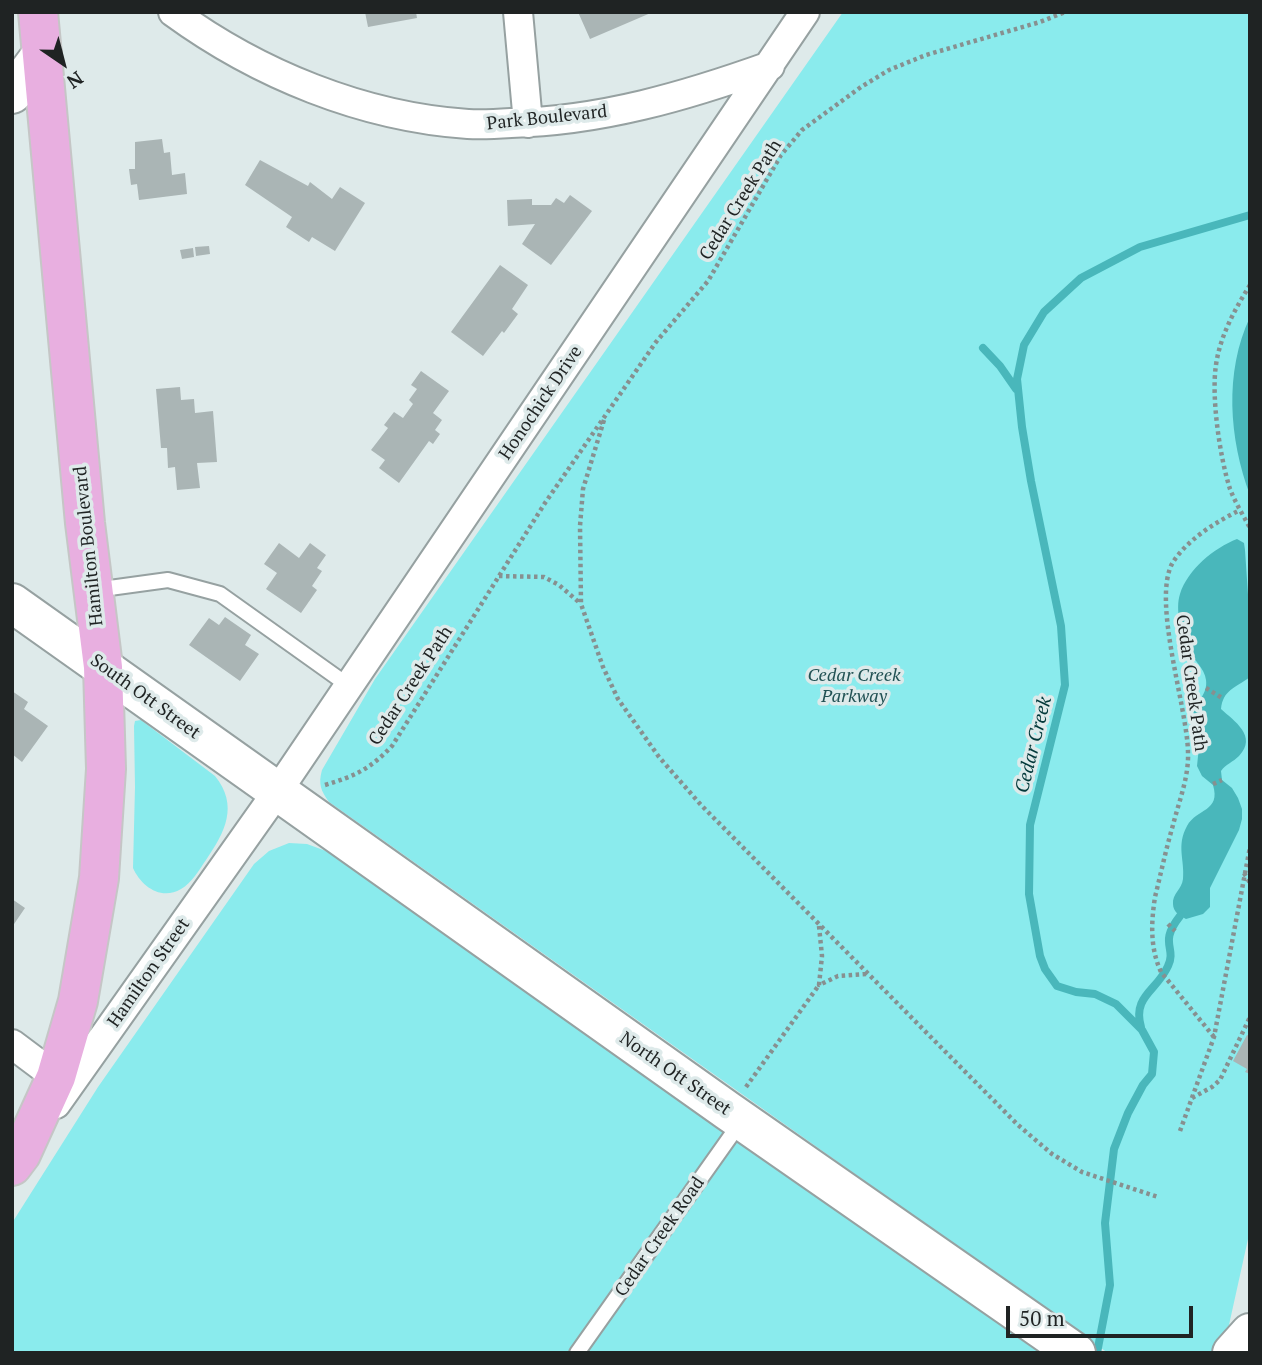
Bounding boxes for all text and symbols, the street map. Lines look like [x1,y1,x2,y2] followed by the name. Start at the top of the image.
[28,28,98,98] north arrow
[62,66,88,95] text: N
[486,101,608,135] street label: Park Boulevard
[695,136,787,264] street label: Cedar Creek Path
[495,342,587,464] street label: Honochick Drive
[70,465,108,627] street label: Hamilton Boulevard
[1171,613,1211,753] street label: Cedar Creek Path
[364,622,458,750] street label: Cedar Creek Path
[86,650,204,744] street label: South Ott Street
[807,665,901,708] park label: Cedar Creek Parkway
[1011,695,1057,795] water label: Cedar Creek
[103,914,195,1032] street label: Hamilton Street
[615,1028,735,1120] street label: North Ott Street
[611,1173,709,1301] street label: Cedar Creek Road
[1010,1292,1197,1336] scale bar
[1019,1304,1065,1332] text: 50 m

